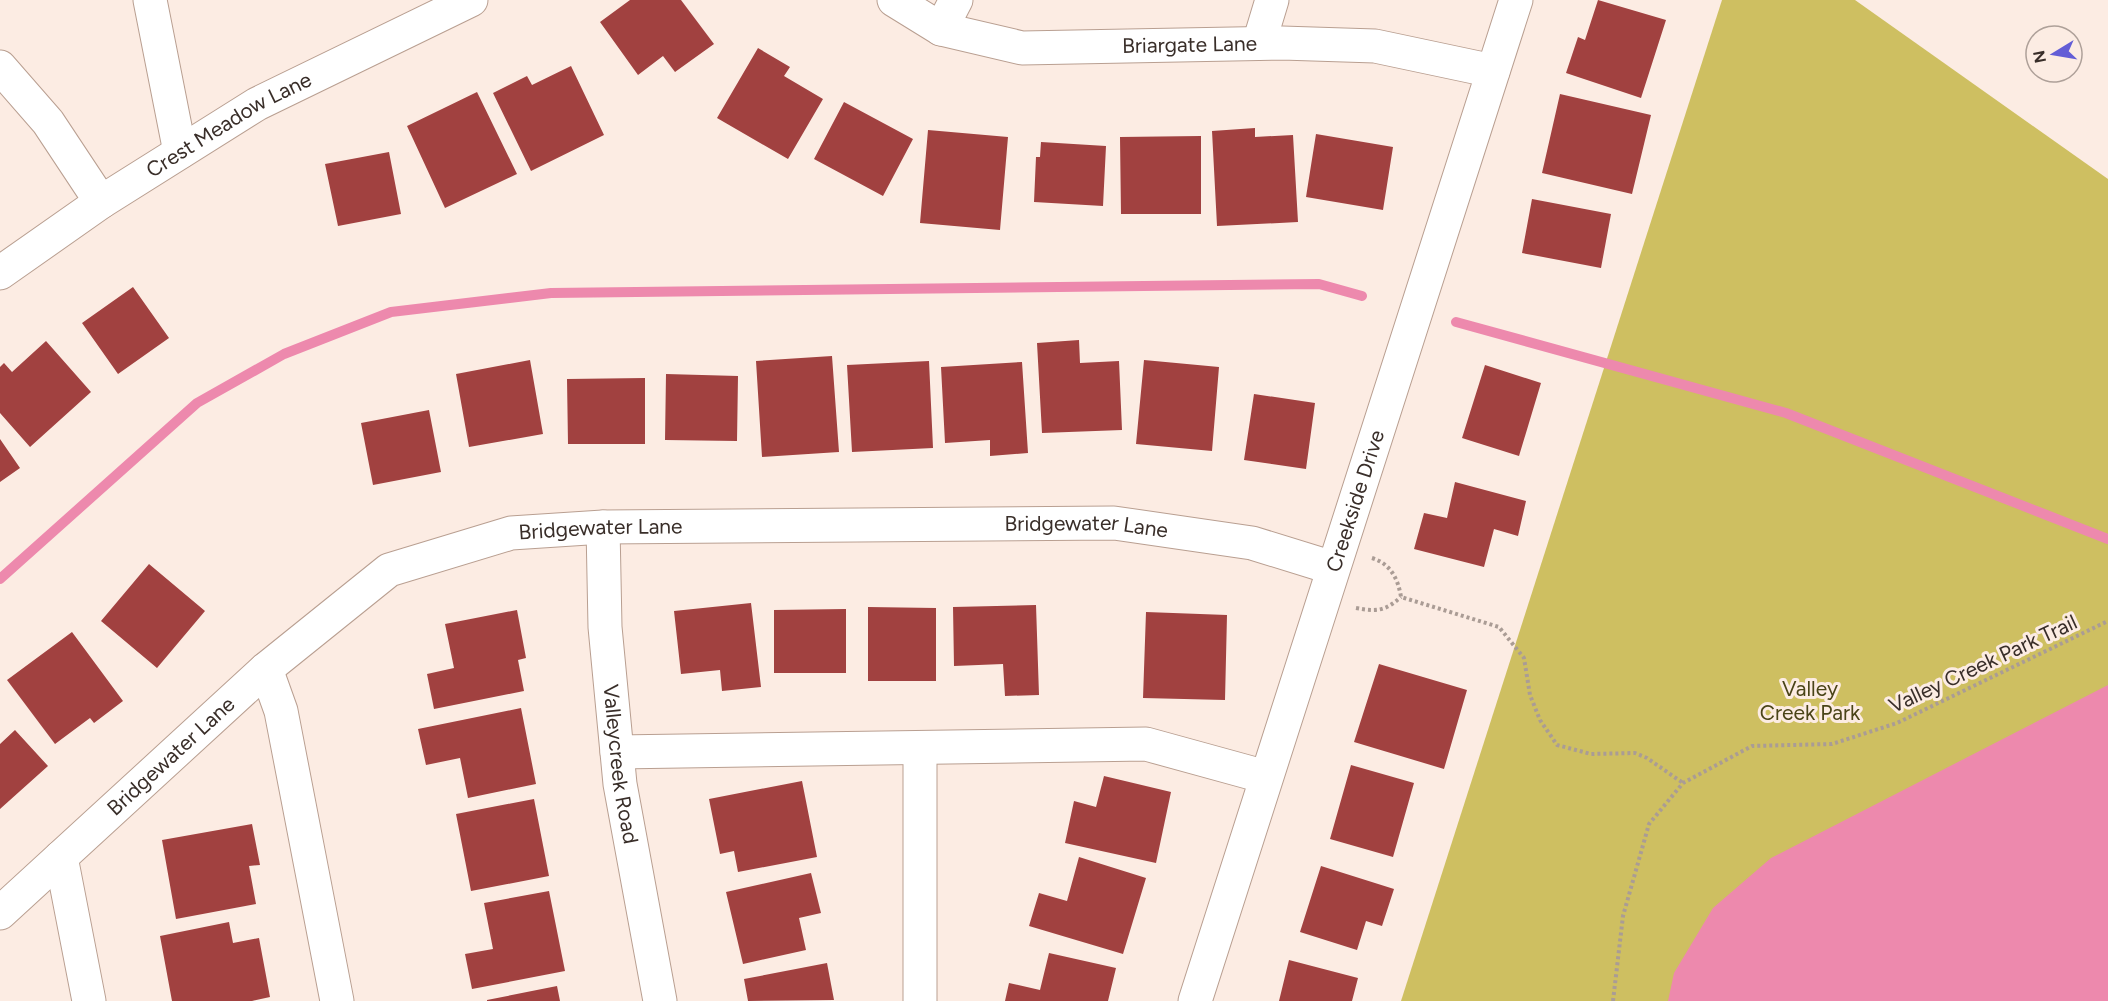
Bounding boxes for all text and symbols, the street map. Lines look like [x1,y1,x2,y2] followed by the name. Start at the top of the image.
[2024,24,2084,84] north arrow
[1122,30,1257,58] street label: Briargate Lane
[2029,49,2050,65] text: N
[141,67,315,182] street label: Crest Meadow Lane
[1320,427,1389,575] street label: Creekside Drive
[1004,510,1170,543] street label: Bridgewater Lane
[518,513,683,544] street label: Bridgewater Lane
[1885,609,2081,718] street label: Valley Creek Park Trail
[1760,676,1861,725] park label: Valley Creek Park
[599,683,644,846] street label: Valleycreek Road
[102,691,240,820] street label: Bridgewater Lane

